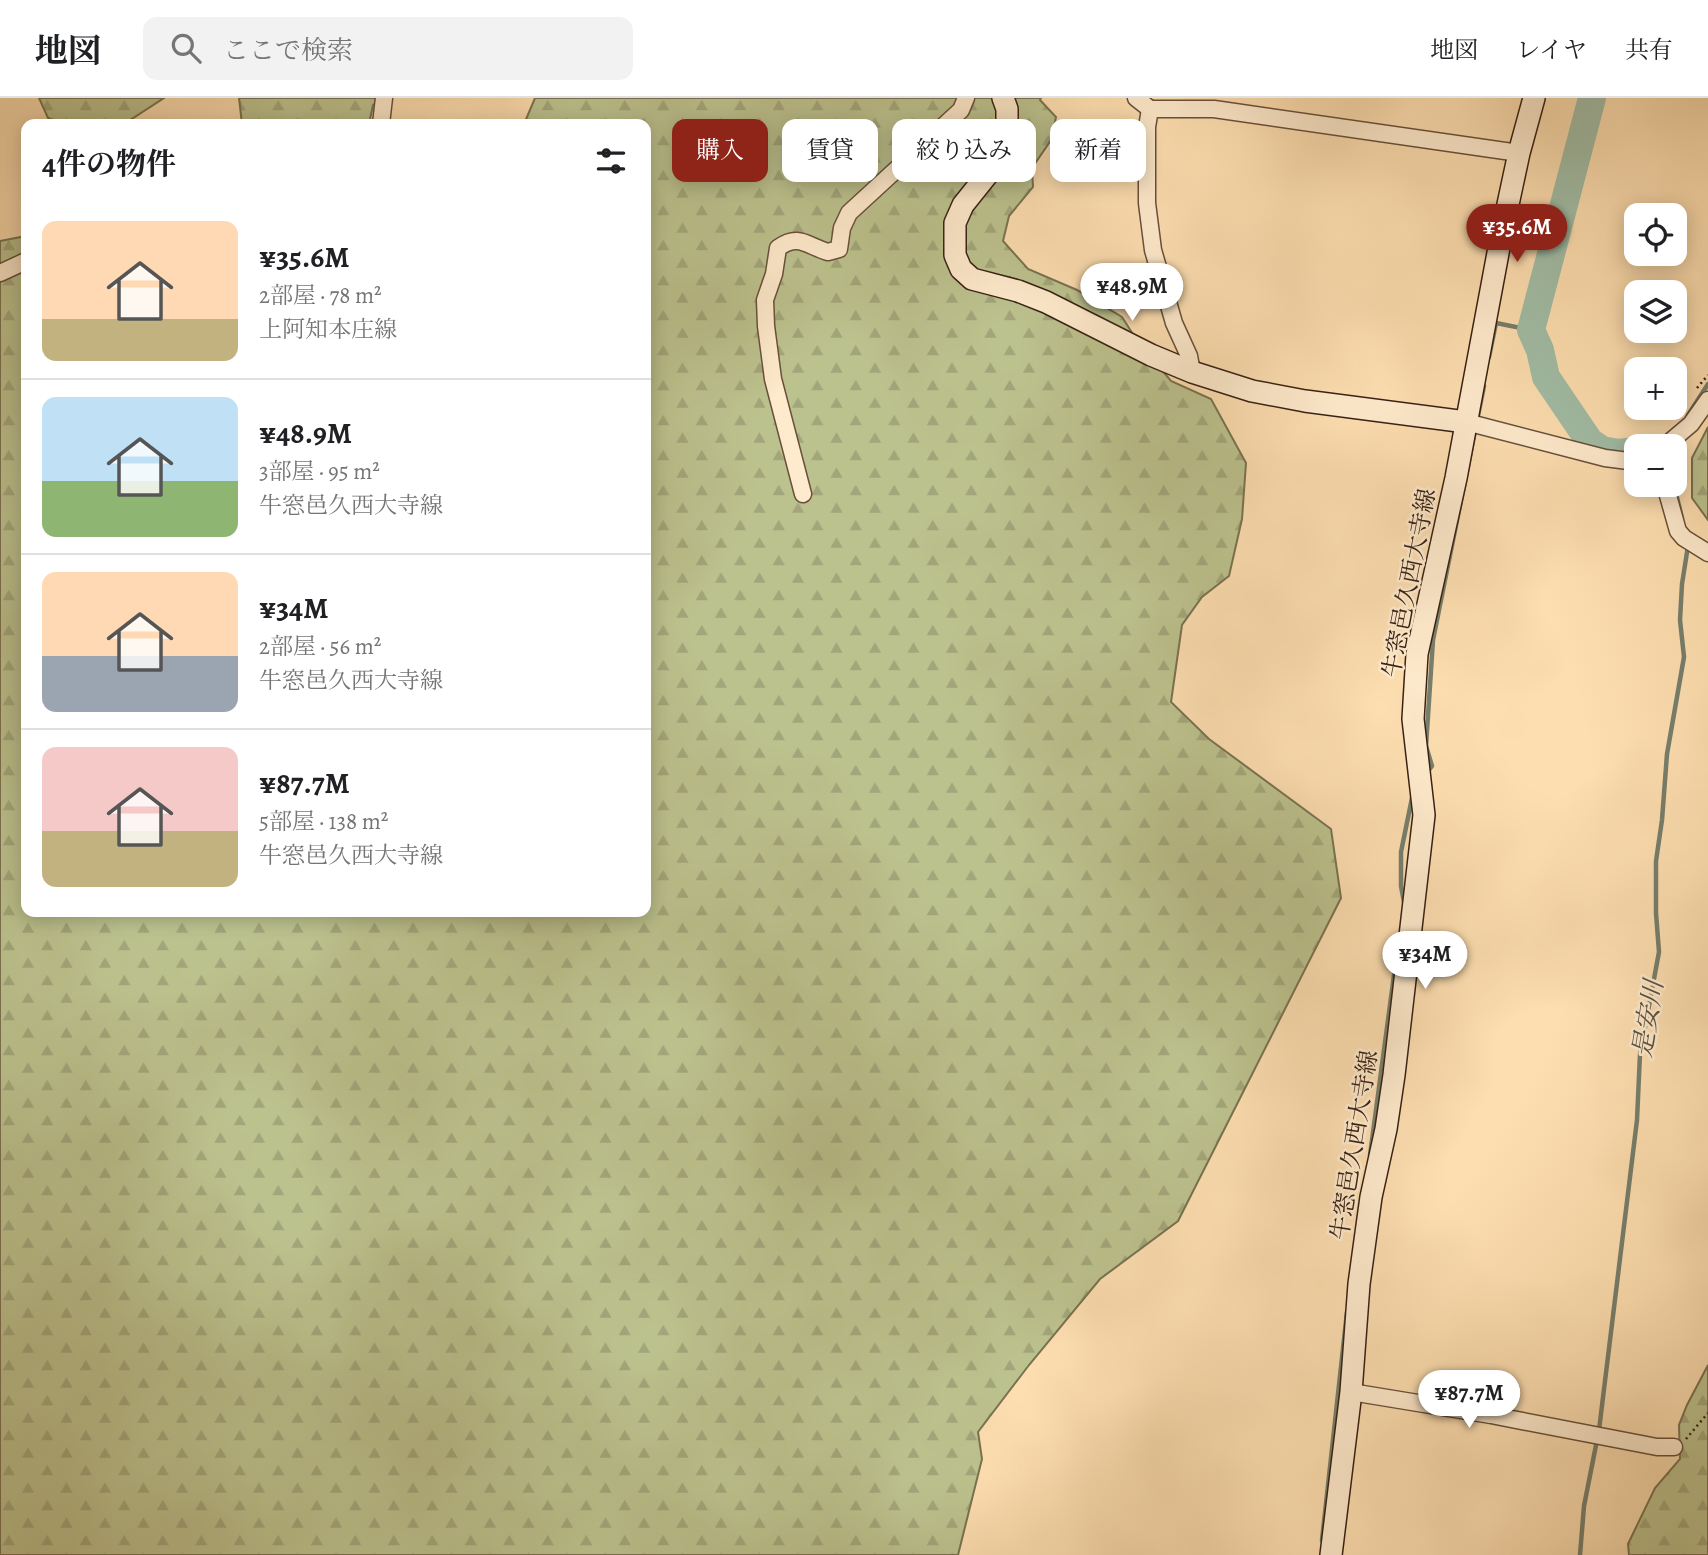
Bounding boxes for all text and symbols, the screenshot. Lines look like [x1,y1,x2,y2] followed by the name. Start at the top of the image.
[143,17,633,80] search box
[35,28,101,73] text: 地図
[167,29,205,67] icon: search
[223,33,353,68] text: ここで検索
[1430,34,1478,66] text: 地図
[1516,34,1587,66] text: レイヤ
[1625,34,1673,66] text: 共有
[672,119,768,182] chip: 購入
[782,119,878,182] chip: 賃貸
[892,119,1036,182] chip: 絞り込み
[1050,119,1146,182] chip: 新着
[592,142,630,180] icon: filters
[42,144,176,184] text: 4件の物件
[1624,203,1687,497] map controls
[1624,203,1687,266] button: locate
[1460,204,1574,264] pin: ¥35.6M
[1482,211,1552,242] text: ¥35.6M
[259,237,349,277] text: ¥35.6M
[98,249,182,333] icon: home
[1075,264,1189,323] pin: ¥48.9M
[1096,270,1168,301] text: ¥48.9M
[259,280,382,311] text: 2部屋 · 78 m²
[1624,280,1687,343] button: layers
[259,314,397,345] text: 上阿知本庄線
[1624,357,1687,420] button: +
[259,413,352,453] text: ¥48.9M
[98,425,182,509] icon: home
[1624,434,1687,497] button: −
[259,456,380,487] text: 3部屋 · 95 m²
[1375,486,1443,680] street label: 牛窓邑久西大寺線
[259,490,443,521] text: 牛窓邑久西大寺線
[259,588,328,628] text: ¥34M
[98,600,182,684] icon: home
[259,631,381,662] text: 2部屋 · 56 m²
[259,665,443,696] text: 牛窓邑久西大寺線
[259,763,350,803] text: ¥87.7M
[98,775,182,859] icon: home
[259,806,388,837] text: 5部屋 · 138 m²
[259,840,443,871] text: 牛窓邑久西大寺線
[1384,932,1466,991] pin: ¥34M
[1398,938,1452,969] text: ¥34M
[1625,975,1672,1060] water label: 是安川
[1323,1048,1385,1242] street label: 牛窓邑久西大寺線
[1412,1370,1526,1430] pin: ¥87.7M
[1434,1377,1504,1408] text: ¥87.7M

